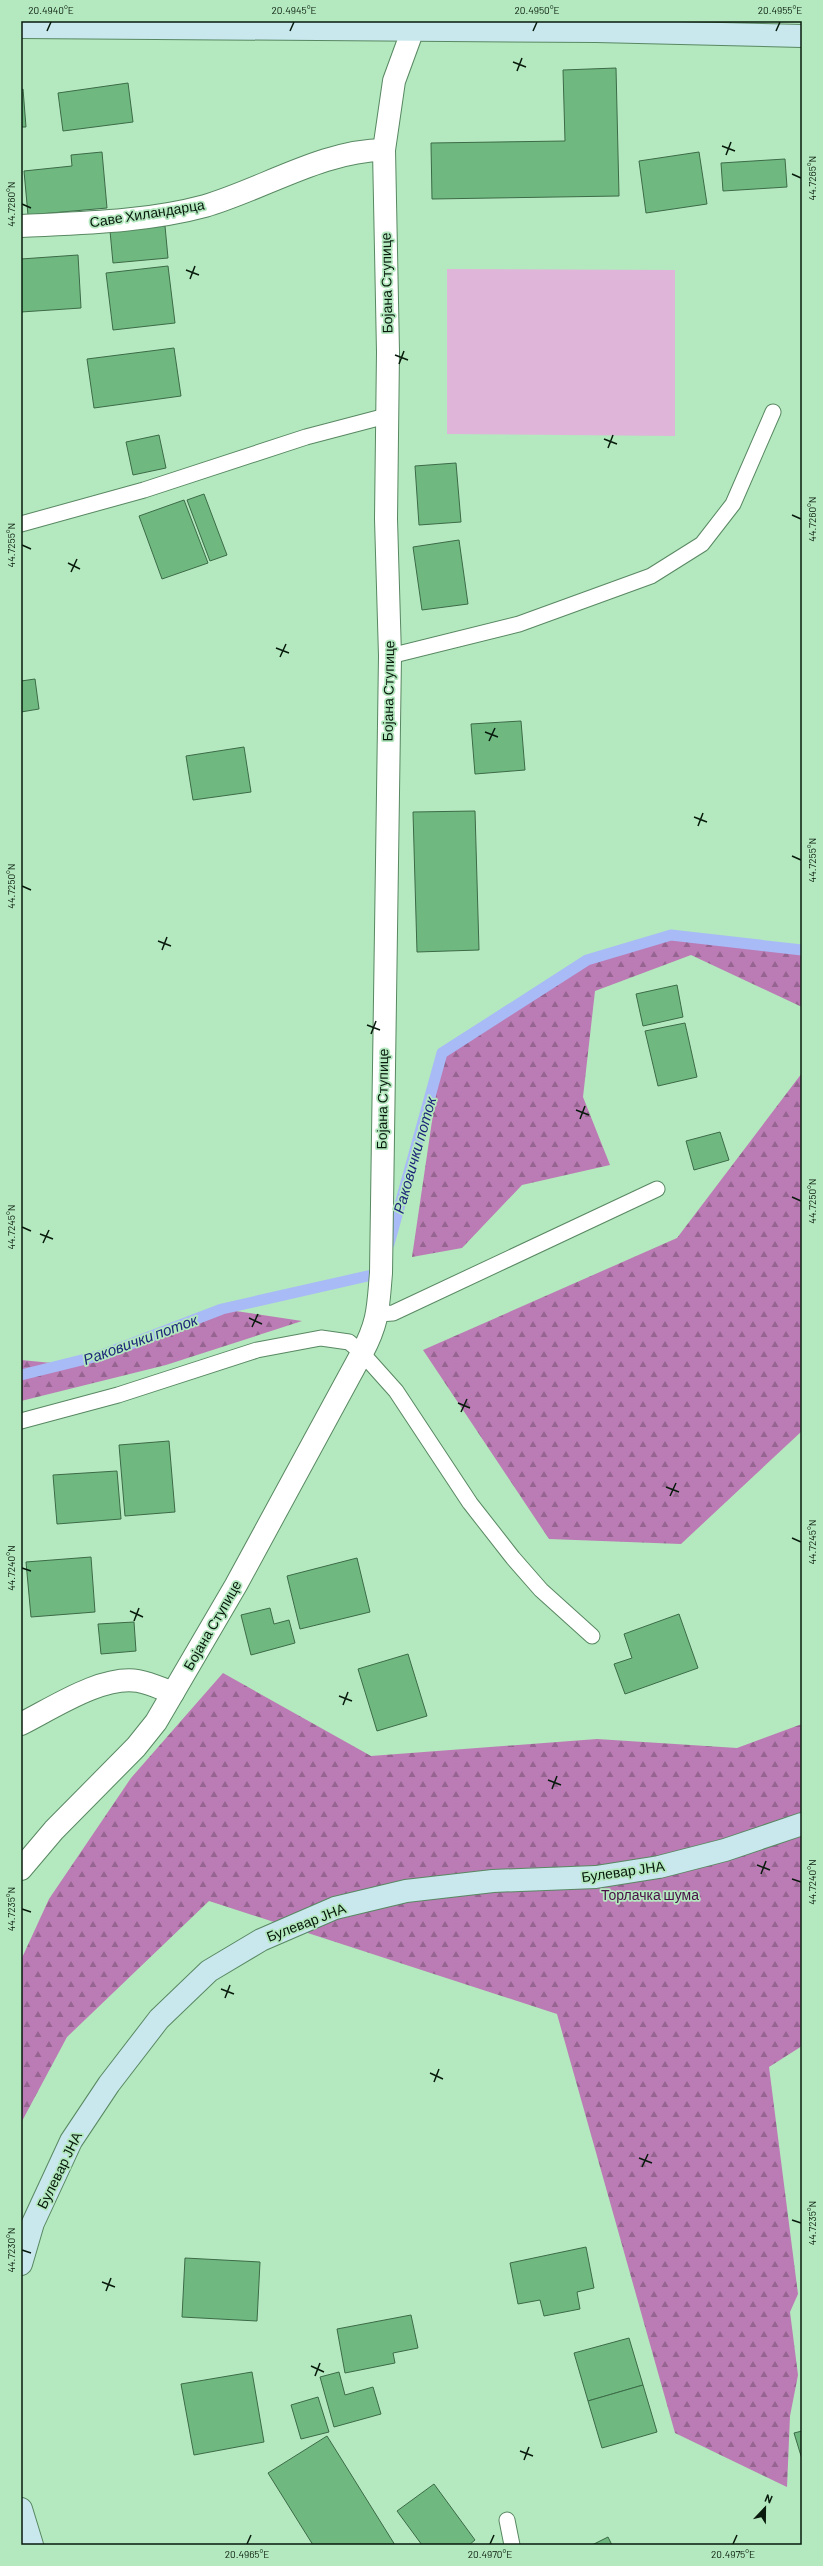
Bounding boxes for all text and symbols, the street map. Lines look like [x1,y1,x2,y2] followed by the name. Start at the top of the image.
[28,4,74,16] text: 20.4940°E
[271,4,317,16] text: 20.4945°E
[514,4,560,16] text: 20.4950°E
[758,4,802,16] text: 20.4955°E
[806,156,818,200] text: 44.7265°N
[5,181,17,227] text: 44.7260°N
[88,195,206,230] street label: Саве Хиландарца
[377,232,395,334] street label: Бојана Ступице
[806,496,818,542] text: 44.7260°N
[5,523,17,567] text: 44.7255°N
[379,640,397,742] street label: Бојана Ступице
[806,838,818,882] text: 44.7255°N
[5,863,17,909] text: 44.7250°N
[373,1048,391,1150] street label: Бојана Ступице
[389,1094,439,1215] water label: Раковички поток
[806,1178,818,1224] text: 44.7250°N
[5,1204,17,1250] text: 44.7245°N
[80,1310,201,1368] water label: Раковички поток
[806,1519,818,1565] text: 44.7245°N
[5,1545,17,1591] text: 44.7240°N
[179,1577,245,1673] street label: Бојана Ступице
[580,1857,666,1885] street label: Булевар ЈНА
[806,1859,818,1905] text: 44.7240°N
[601,1886,699,1903] park label: Торлачка шума
[5,1887,17,1931] text: 44.7235°N
[264,1899,349,1945] street label: Булевар ЈНА
[33,2128,85,2211] street label: Булевар ЈНА
[806,2201,818,2245] text: 44.7235°N
[5,2227,17,2273] text: 44.7230°N
[745,2488,785,2528] north arrow
[763,2491,775,2506] text: N
[225,2548,269,2560] text: 20.4965°E
[468,2548,512,2560] text: 20.4970°E
[711,2548,755,2560] text: 20.4975°E

